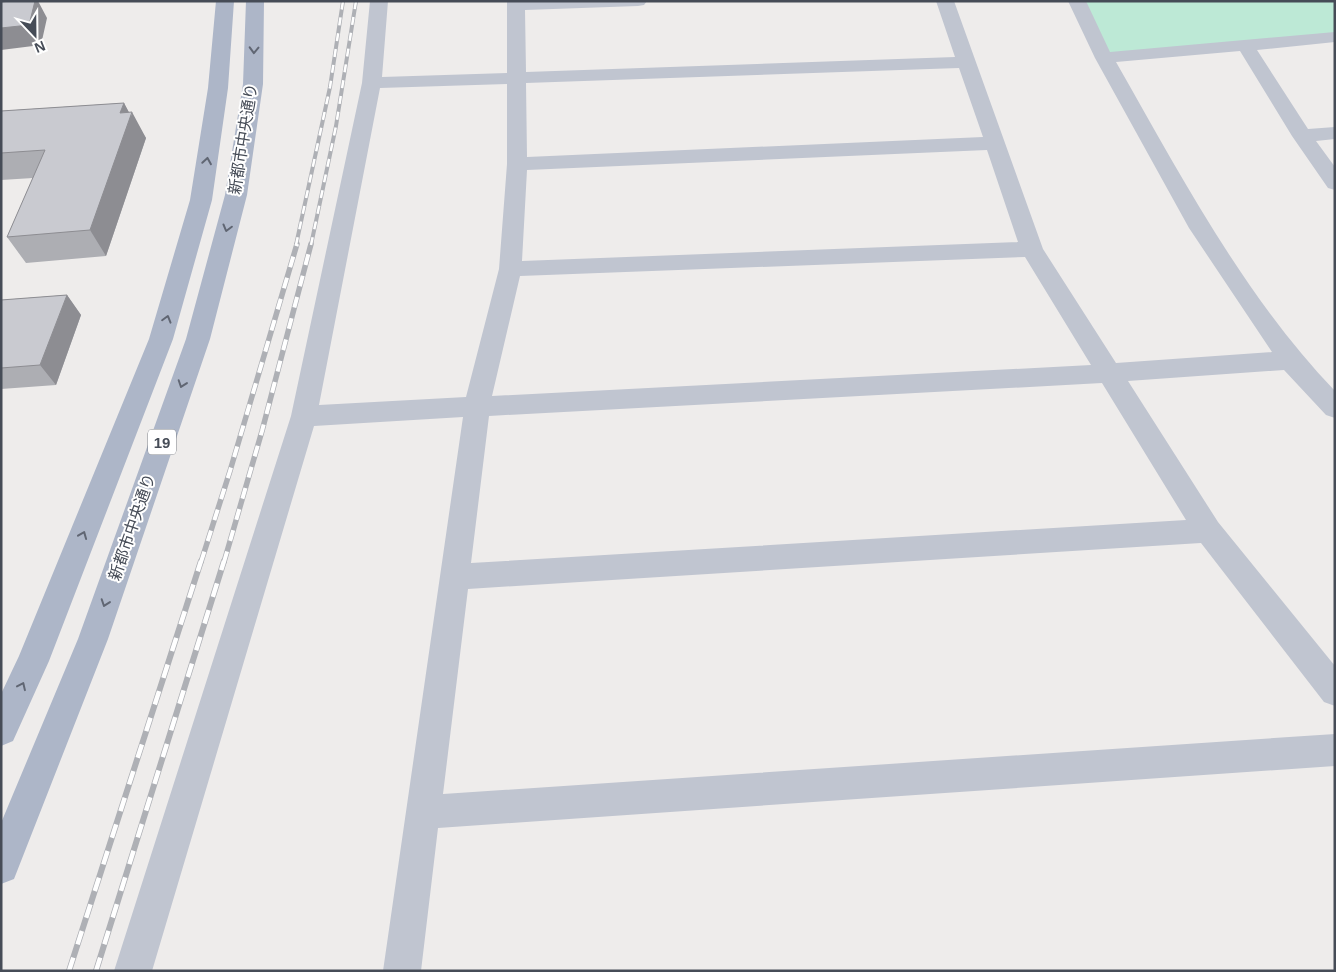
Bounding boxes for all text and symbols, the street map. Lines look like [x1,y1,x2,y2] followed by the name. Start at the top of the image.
[10,10,60,60] north arrow
[32,38,48,56] text: N
[249,46,259,54] one-way arrow
[226,82,260,196] street label: 新都市中央通り
[201,157,211,166] one-way arrow
[222,223,233,232] one-way arrow
[161,315,171,323] one-way arrow
[178,379,188,387] one-way arrow
[148,430,176,454] road number: 19
[106,471,158,583] street label: 新都市中央通り
[77,532,87,540] one-way arrow
[101,598,111,607] one-way arrow
[15,682,26,691] one-way arrow

